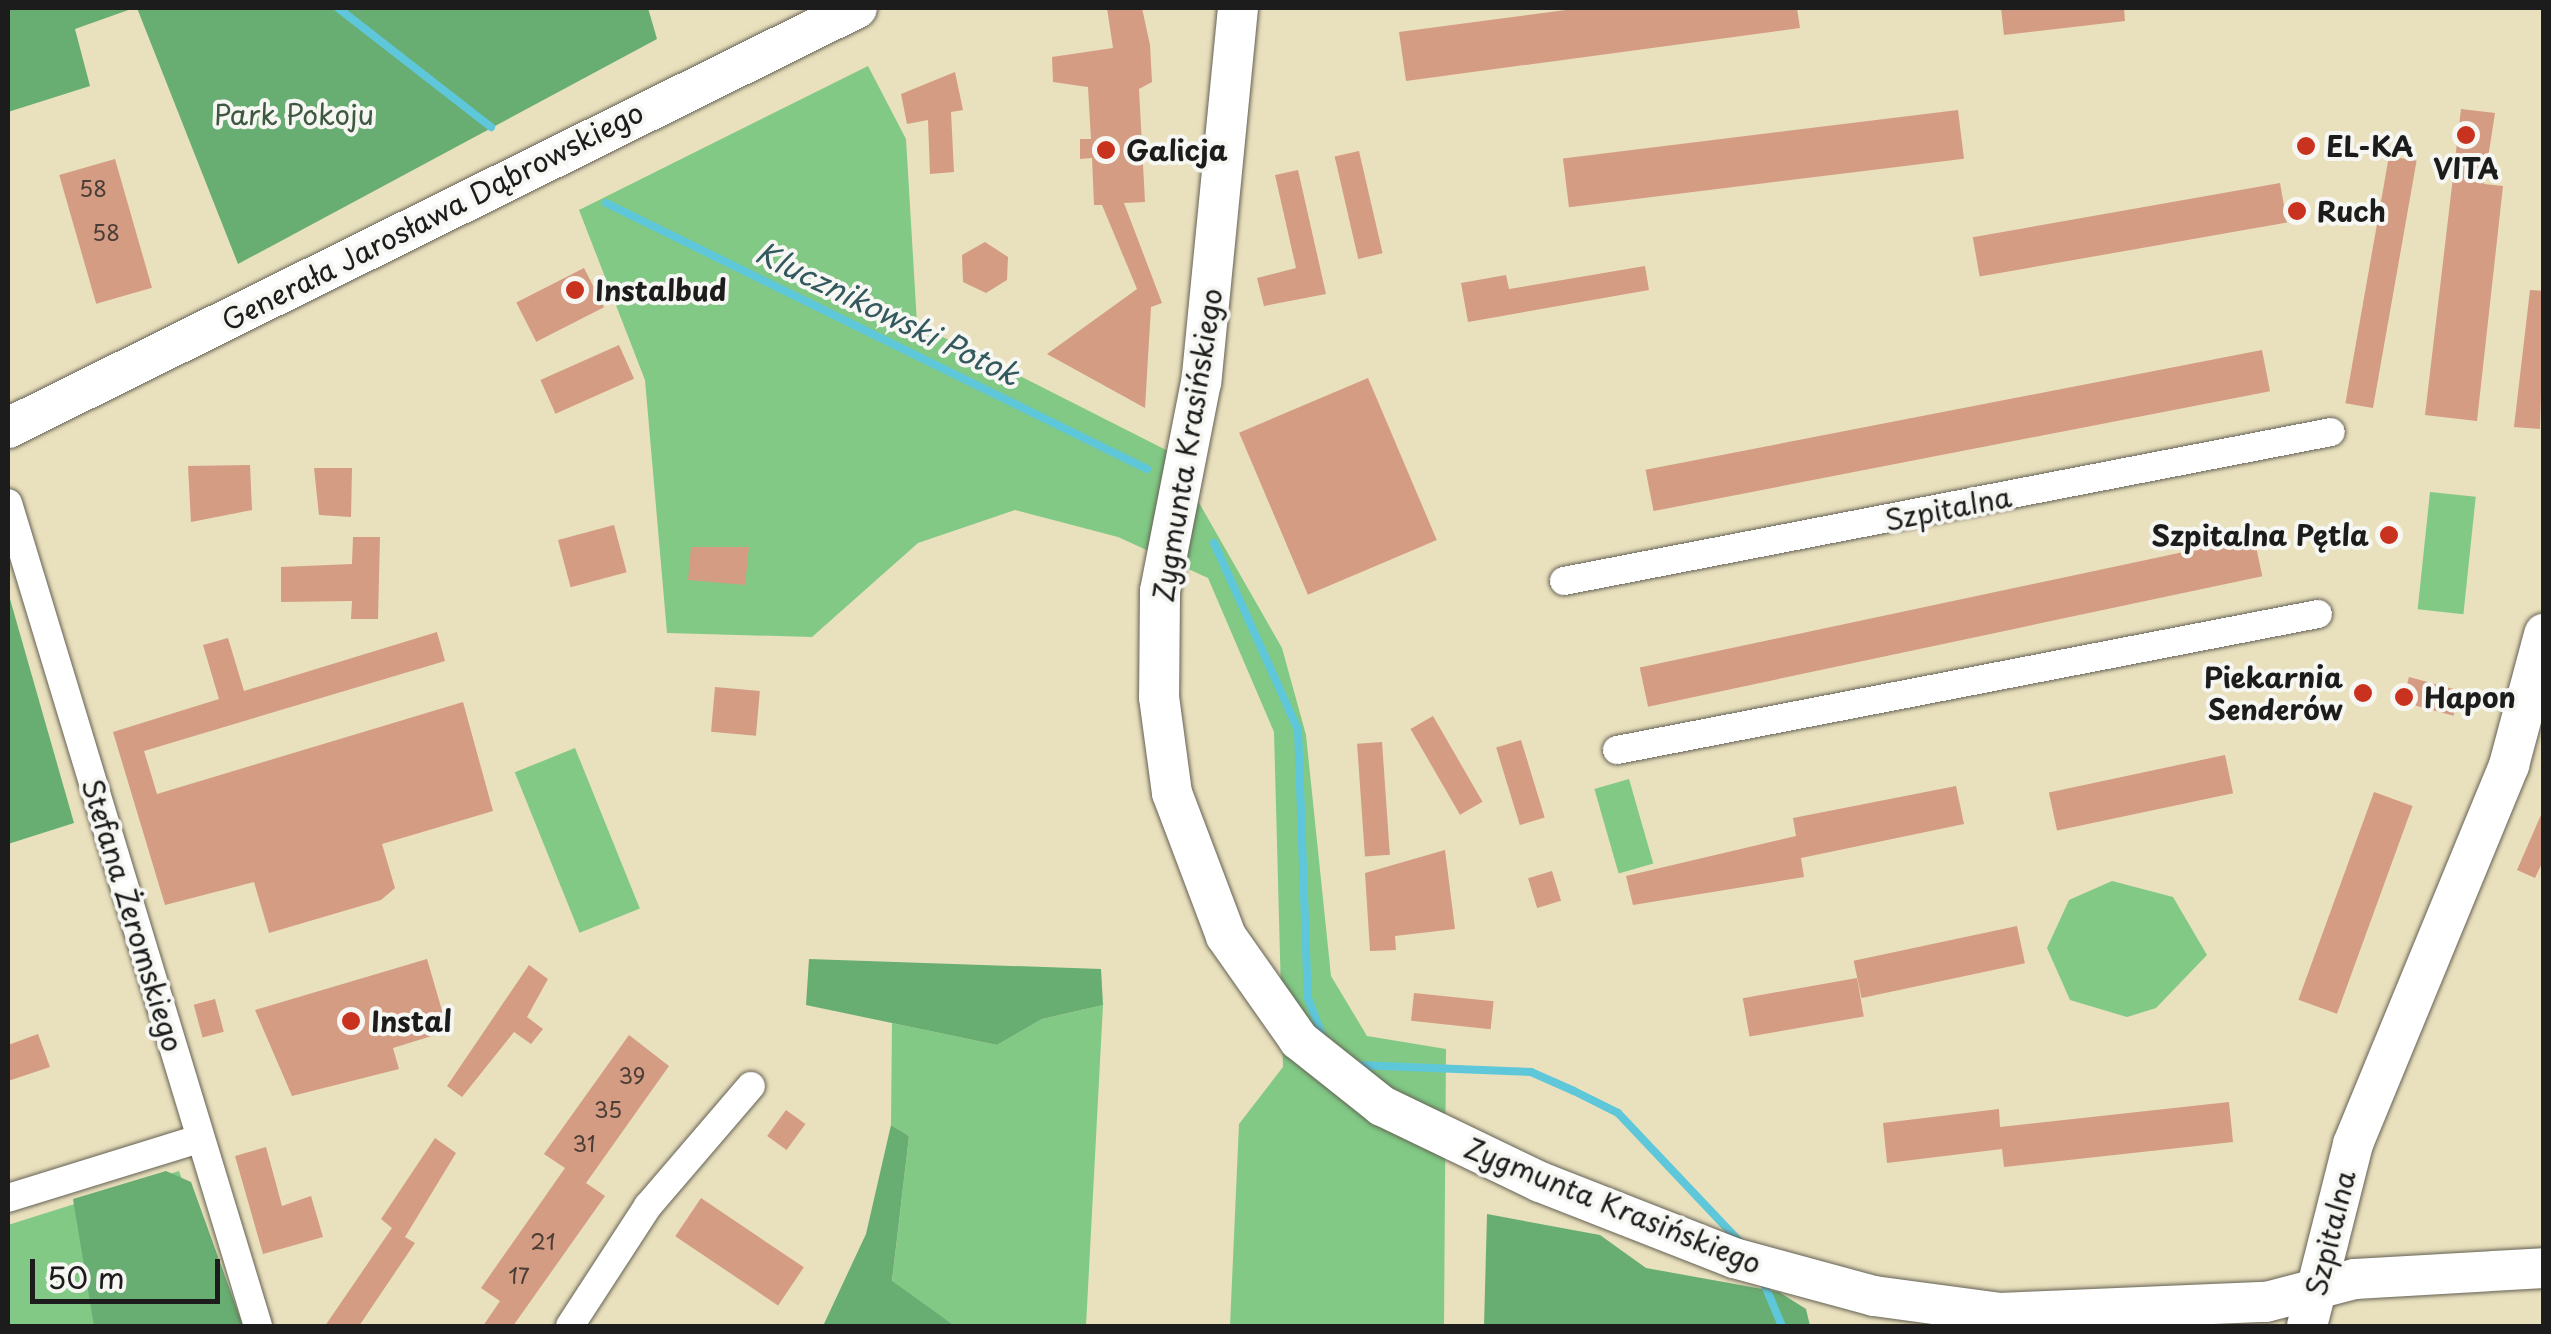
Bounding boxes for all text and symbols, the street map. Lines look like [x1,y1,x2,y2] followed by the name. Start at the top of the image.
[215,94,649,338] street label: Generała Jarosława Dąbrowskiego
[214,97,374,131] park label: Park Pokoju
[2455,124,2477,146] marker: VITA
[2326,129,2414,163] place label: EL-KA
[1126,133,1228,167] place label: Galicja
[2295,135,2317,157] marker: EL-KA
[1095,139,1117,161] marker: Galicja
[2433,151,2499,185] place label: VITA
[79,175,107,201] house number: 58
[2317,194,2386,228] place label: Ruch
[2286,200,2308,222] marker: Ruch
[92,219,120,245] house number: 58
[749,233,1027,393] water label: Klucznikowski Potok
[595,273,726,307] place label: Instalbud
[564,279,586,301] marker: Instalbud
[1146,286,1228,604] street label: Zygmunta Krasińskiego
[1882,479,2014,537] street label: Szpitalna
[2151,518,2369,552] place label: Szpitalna Pętla
[2378,524,2400,546] marker: Szpitalna Pętla
[2204,660,2343,726] place label: Piekarnia Senderów
[2424,680,2516,714] place label: Hapon
[2352,682,2374,704] marker: Piekarnia Senderów
[2393,686,2415,708] marker: Hapon
[76,775,190,1055] street label: Stefana Żeromskiego
[371,1004,452,1038] place label: Instal
[340,1010,362,1032] marker: Instal
[619,1062,645,1088] house number: 39
[594,1096,622,1122] house number: 35
[572,1130,596,1156] house number: 31
[1460,1130,1766,1280] street label: Zygmunta Krasińskiego
[2298,1167,2362,1299] street label: Szpitalna
[530,1228,556,1254] house number: 21
[35,1239,225,1301] scale bar
[47,1254,125,1299] text: 50 m
[508,1262,530,1288] house number: 17

